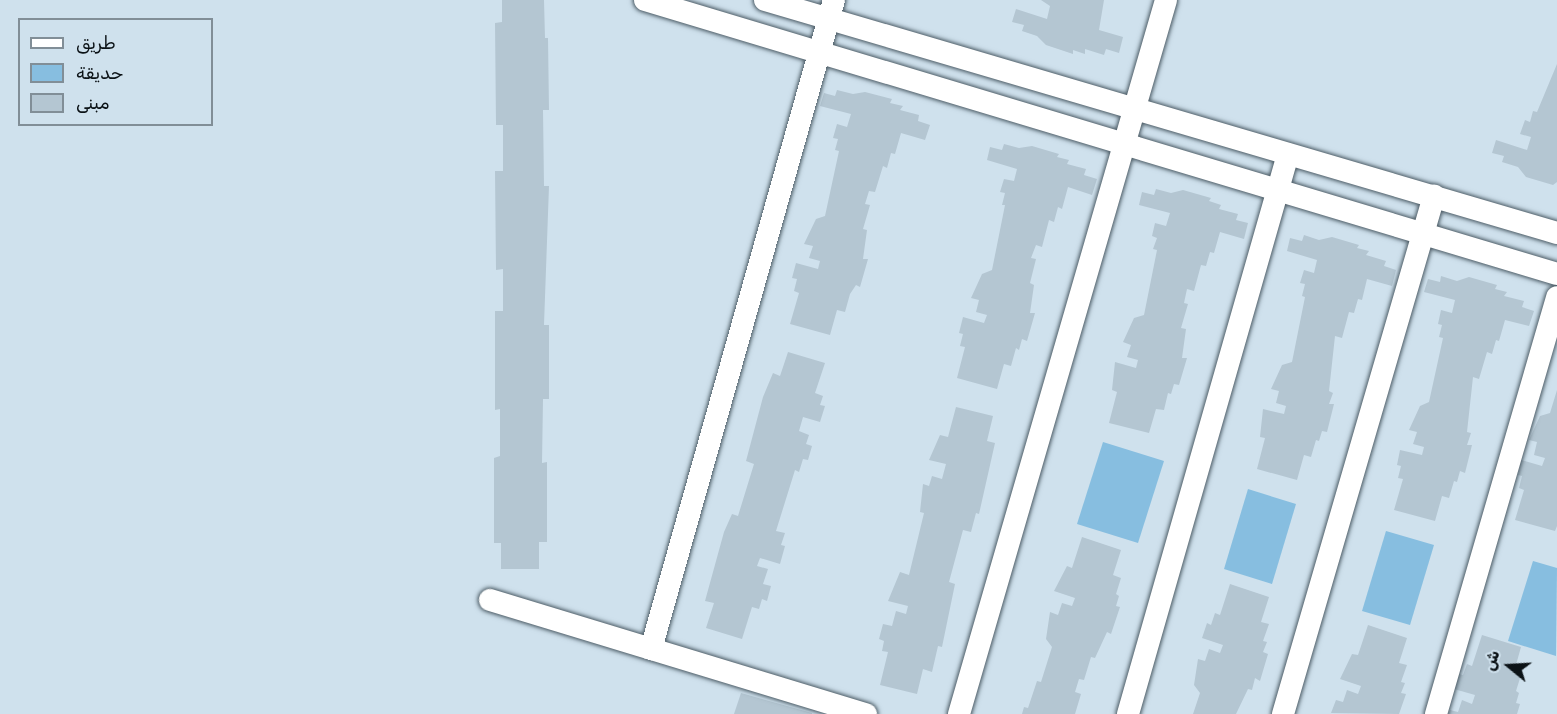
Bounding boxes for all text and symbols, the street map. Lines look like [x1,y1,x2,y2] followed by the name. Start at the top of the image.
[18,18,213,126] legend
[76,32,116,54] text: طريق
[76,62,123,84] text: حديقة
[76,92,110,114] text: مبنى
[1479,636,1539,696] north arrow
[1479,648,1504,673] text: ش

